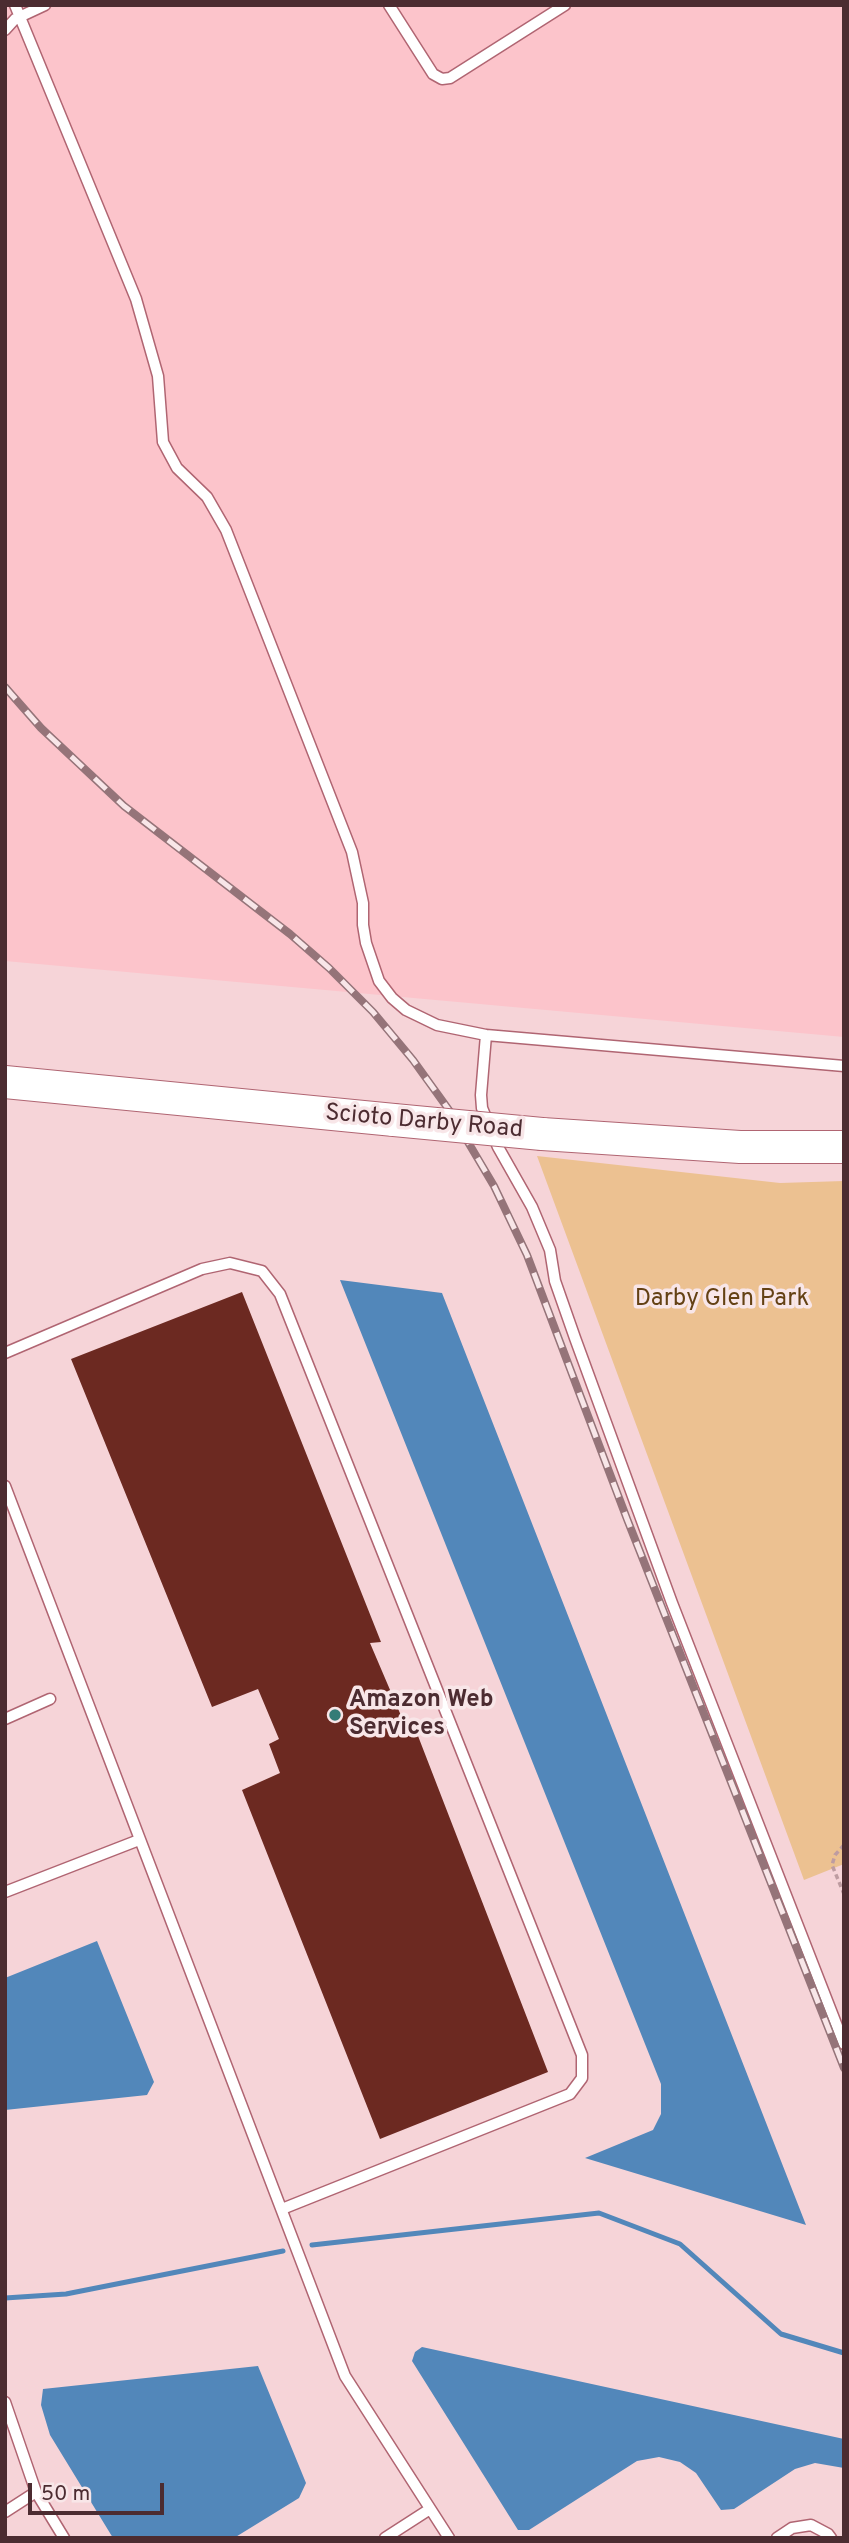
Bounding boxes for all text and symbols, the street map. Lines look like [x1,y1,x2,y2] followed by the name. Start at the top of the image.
[324,1100,524,1146] street label: Scioto Darby Road
[635,1286,809,1314] park label: Darby Glen Park
[349,1687,494,1743] place label: Amazon Web Services
[327,1707,343,1723] marker: Amazon Web Services
[32,2470,168,2514] scale bar
[41,2481,90,2508] text: 50 m

